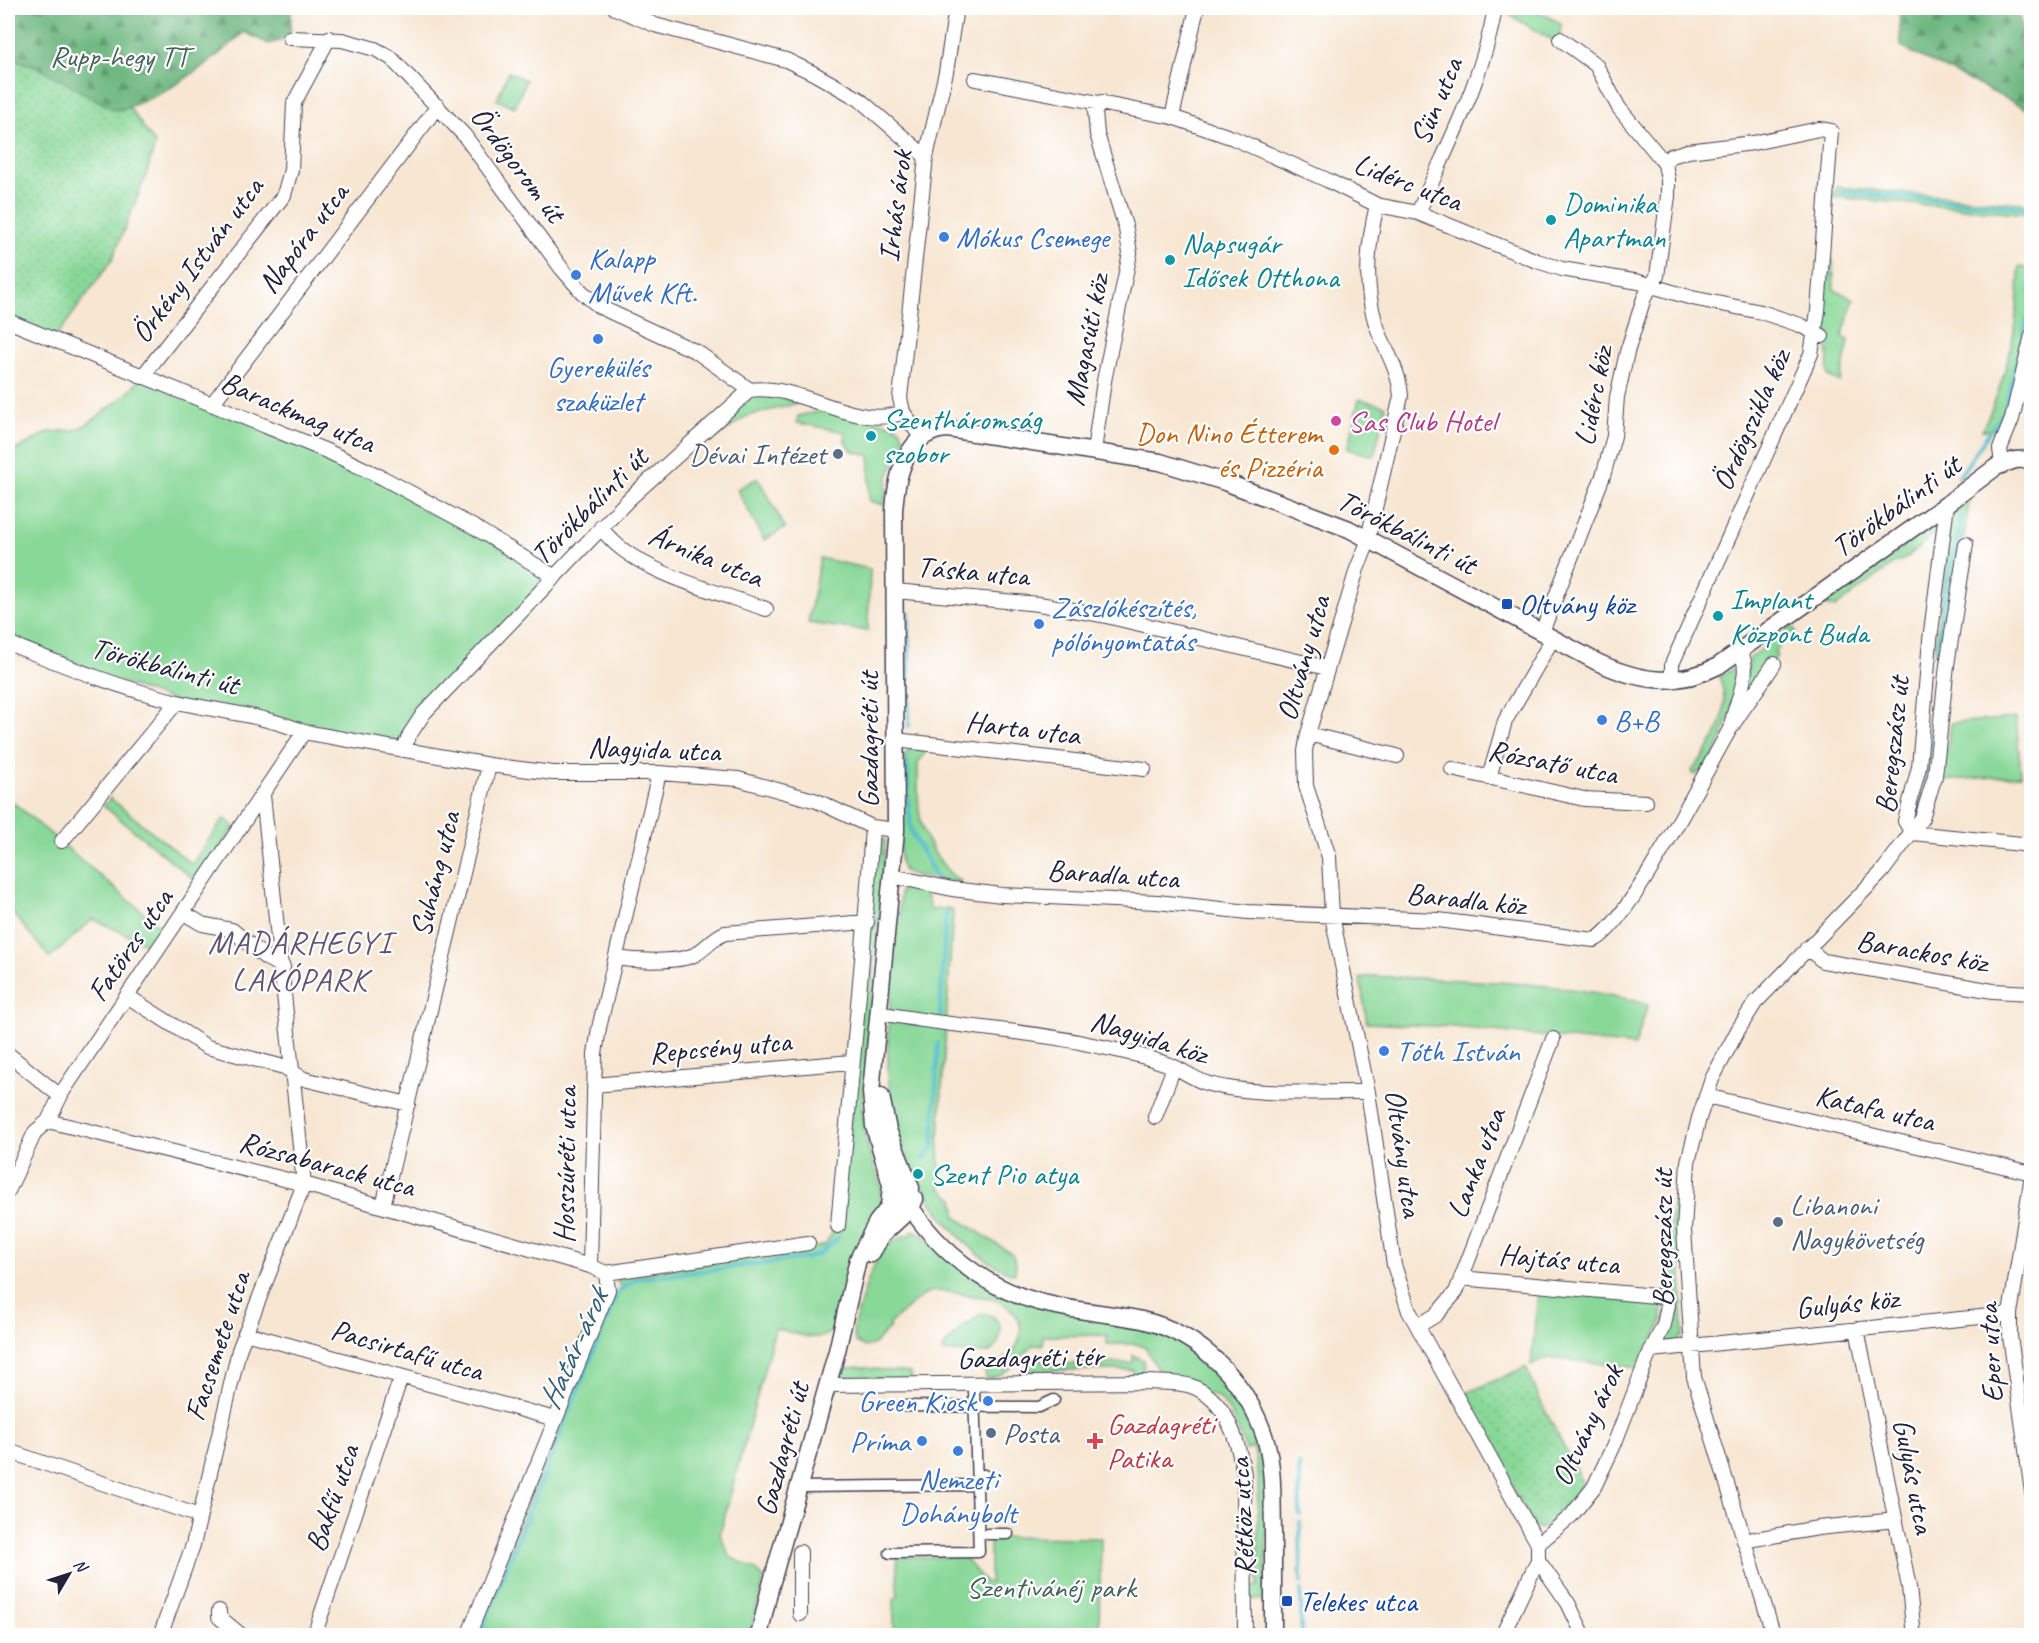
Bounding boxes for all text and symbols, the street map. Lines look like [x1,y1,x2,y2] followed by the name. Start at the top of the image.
[50,37,195,75] park label: Rupp-hegy TT
[1401,50,1472,150] street label: Sün utca
[462,98,576,232] street label: Ördögorom út
[1349,144,1469,221] street label: Lidérc utca
[869,146,921,264] street label: Irhás árok
[122,168,273,350] street label: Örkény István utca
[249,173,358,301] street label: Napóra utca
[1563,184,1666,256] place label: Dominika Apartman
[1544,213,1558,227] marker: Dominika Apartman
[956,218,1111,256] place label: Mókus Csemege
[1182,224,1341,296] place label: Napsugár Idősek Otthona
[937,230,951,244] marker: Mókus Csemege
[588,239,697,311] place label: Kalapp Művek Kft.
[1163,253,1177,267] marker: Napsugár Idősek Otthona
[569,268,583,282] marker: Kalapp Művek Kft.
[1055,268,1118,409] street label: Magasúti köz
[591,332,605,346] marker: Gyerekülés szaküzlet
[1565,340,1622,449] street label: Lidérc köz
[1703,340,1800,496] street label: Ördögszikla köz
[547,348,652,420] place label: Gyerekülés szaküzlet
[215,363,383,462] street label: Barackmag utca
[883,400,1043,472] place label: Szentháromság szobor
[1348,402,1501,440] place label: Sas Club Hotel
[1136,414,1324,486] place label: Don Nino Étterem és Pizzéria
[1329,414,1343,428] marker: Sas Club Hotel
[864,429,878,443] marker: Szentháromság szobor
[689,435,829,473] place label: Dévai Intézet
[522,437,658,573] street label: Törökbálinti út
[1327,443,1341,457] marker: Don Nino Étterem és Pizzéria
[1824,444,1971,566] street label: Törökbálinti út
[831,447,845,461] marker: Dévai Intézet
[1331,481,1486,585] street label: Törökbálinti út
[643,516,770,597] street label: Árnika utca
[915,547,1033,595] street label: Táska utca
[1730,580,1871,652] place label: Implant Központ Buda
[1519,585,1638,623] place label: Oltvány köz
[1051,588,1198,660] place label: Zászlókészítés, pólónyomtatás
[1267,589,1339,725] street label: Oltvány utca
[1500,597,1514,611] marker: Oltvány köz
[1711,609,1725,623] marker: Implant Központ Buda
[1032,617,1046,631] marker: Zászlókészítés, pólónyomtatás
[87,628,246,705] street label: Törökbálinti út
[849,669,887,808] street label: Gazdagréti út
[1866,672,1918,815] street label: Beregszász út
[1614,701,1661,739] place label: B+B
[964,702,1084,754] street label: Harta utca
[1595,713,1609,727] marker: B+B
[587,728,723,770] street label: Nagyida utca
[1485,731,1623,794] street label: Rózsatő utca
[401,806,469,940] street label: Suháng utca
[1046,850,1182,898] street label: Baradla utca
[1405,874,1531,924] street label: Baradla köz
[79,880,183,1009] street label: Fatörzs utca
[1854,921,1994,982] street label: Barackos köz
[208,922,398,1000] district label: MADÁRHEGYI LAKÓPARK
[1086,1001,1215,1074] street label: Nagyida köz
[648,1022,794,1072] street label: Repcsény utca
[1396,1032,1521,1070] place label: Tóth István
[1377,1044,1391,1058] marker: Tóth István
[1812,1076,1940,1141] street label: Katafa utca
[545,1084,585,1244] street label: Hosszúréti utca
[1376,1087,1432,1221] street label: Oltvány utca
[1438,1101,1515,1223] street label: Lanka utca
[235,1122,421,1206] street label: Rózsabarack utca
[930,1155,1080,1193] place label: Szent Pio atya
[1643,1166,1681,1307] street label: Beregszász út
[911,1167,925,1181] marker: Szent Pio atya
[1790,1186,1925,1258] place label: Libanoni Nagykövetség
[1771,1215,1785,1229] marker: Libanoni Nagykövetség
[1497,1235,1623,1283] street label: Hajtás utca
[175,1264,260,1425] street label: Facsemete utca
[528,1278,620,1415] water label: Határ-árok
[1794,1278,1904,1327] street label: Gulyás köz
[1968,1300,2012,1403] street label: Eper utca
[327,1310,489,1390] street label: Pacsirtafű utca
[957,1337,1106,1377] street label: Gazdagréti tér
[1542,1356,1633,1492] street label: Oltvány árok
[746,1375,819,1520] street label: Gazdagréti út
[858,1382,978,1420] place label: Green Kiosk
[981,1394,995,1408] marker: Green Kiosk
[1107,1405,1218,1477] place label: Gazdagréti Patika
[1003,1414,1061,1452] place label: Posta
[1884,1415,1944,1539] street label: Gulyás utca
[850,1422,912,1460] place label: Príma
[984,1426,998,1440] marker: Posta
[915,1434,929,1448] marker: Príma
[1088,1434,1102,1448] marker: Gazdagréti Patika
[296,1438,369,1556] street label: Bakfű utca
[951,1444,965,1458] marker: Nemzeti Dohánybolt
[1220,1455,1264,1577] street label: Rétköz utca
[899,1460,1020,1532] place label: Nemzeti Dohánybolt
[39,1544,99,1604] north arrow
[69,1555,93,1578] text: N
[966,1568,1138,1606] park label: Szentivánéj park
[1299,1582,1419,1620] place label: Telekes utca
[1280,1594,1294,1608] marker: Telekes utca

